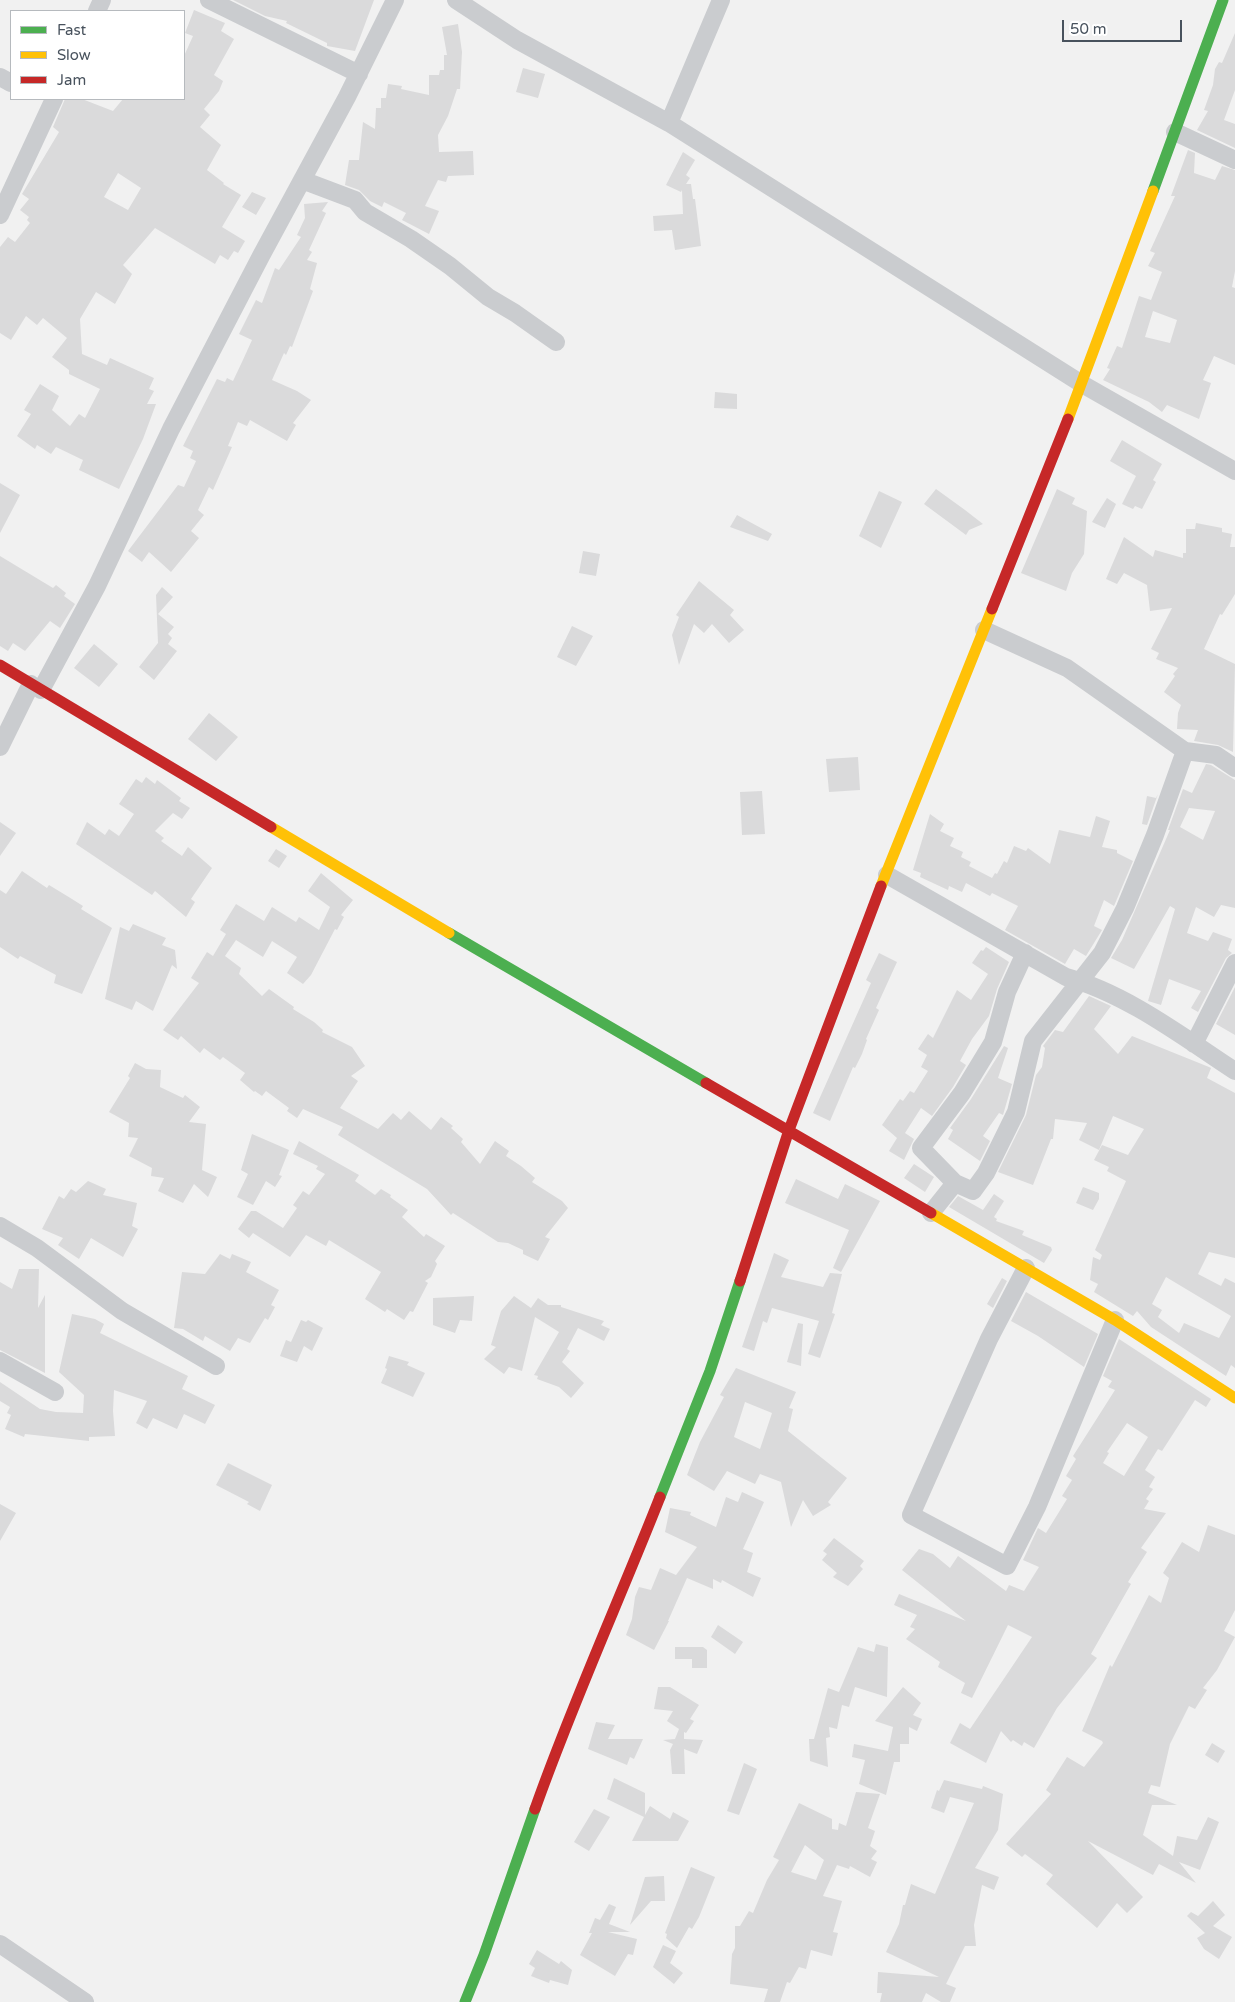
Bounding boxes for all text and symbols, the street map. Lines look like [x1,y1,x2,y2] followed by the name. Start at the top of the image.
[10,10,185,100] legend
[1065,10,1185,42] scale bar
[1070,20,1107,38] text: 50 m
[57,21,86,39] text: Fast
[57,46,91,64] text: Slow
[57,71,86,89] text: Jam

